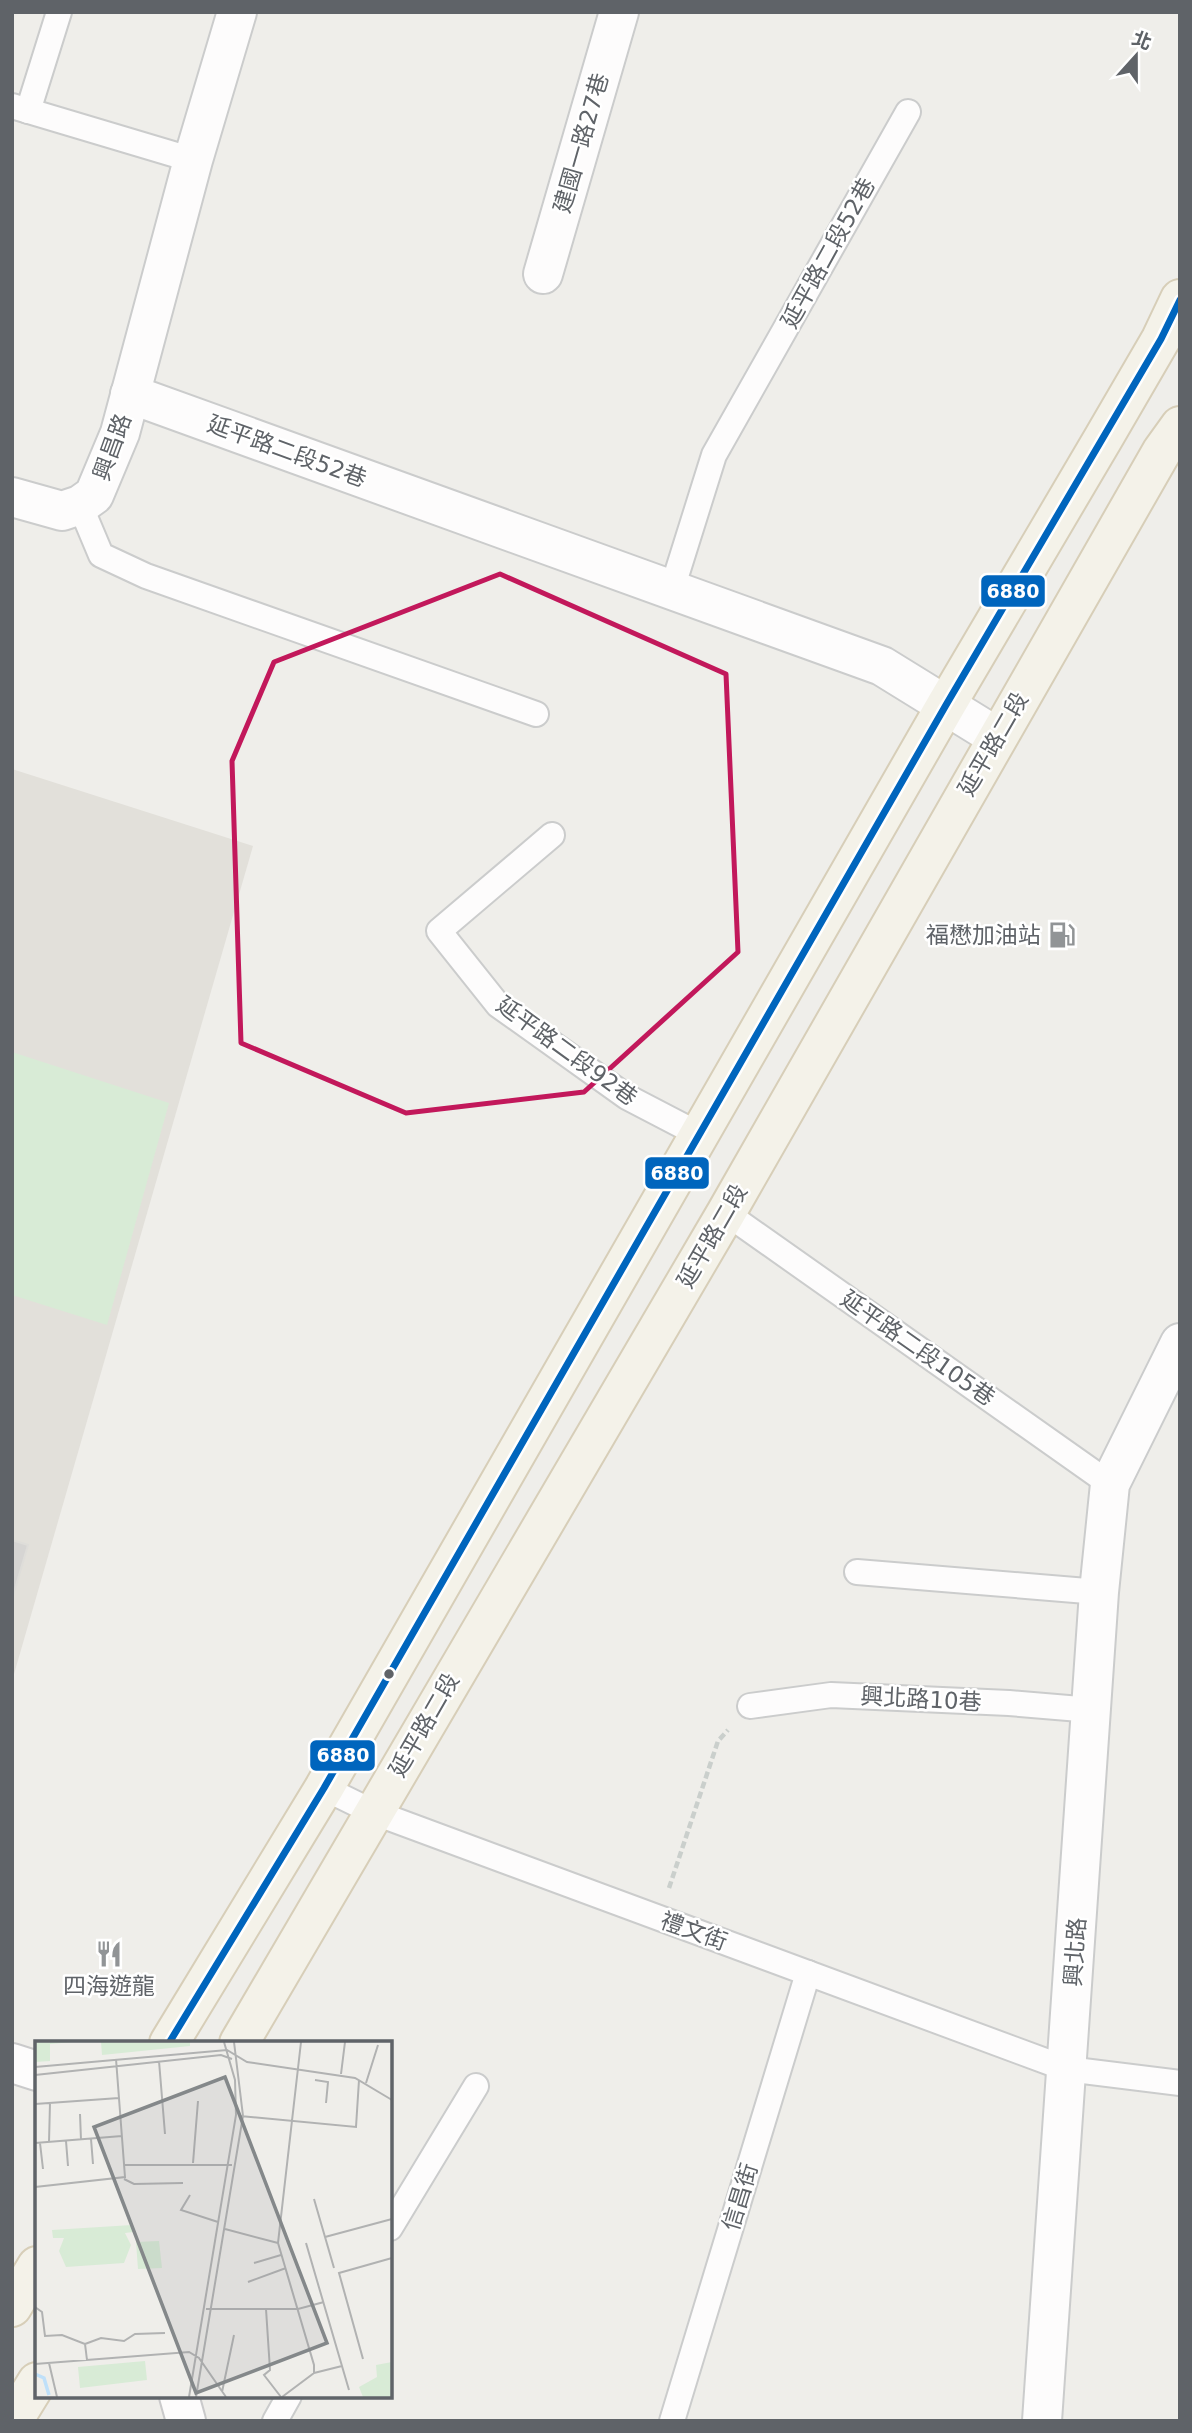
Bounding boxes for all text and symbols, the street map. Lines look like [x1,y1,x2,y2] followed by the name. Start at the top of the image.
[1101,21,1171,91] north arrow
[1129,26,1155,54] text: 北
[549,70,613,216] street label: 建國一路27巷
[776,174,880,332] street label: 延平路二段52巷
[88,410,136,484] street label: 興昌路
[204,410,370,492] street label: 延平路二段52巷
[980,574,1046,608] line badge: 6880
[987,580,1039,602] text: 6880
[953,688,1033,800] street label: 延平路二段
[1047,920,1077,950] fuel station icon: 福懋加油站
[926,922,1041,948] place label: 福懋加油站
[492,991,642,1111] street label: 延平路二段92巷
[644,1156,710,1190] line badge: 6880
[651,1162,703,1184] text: 6880
[672,1180,752,1292] street label: 延平路二段
[836,1285,1000,1411] street label: 延平路二段105巷
[382,1667,396,1681] unlabelled marker
[384,1669,464,1781] street label: 延平路二段
[860,1683,982,1715] street label: 興北路10巷
[309,1739,376,1772] line badge: 6880
[317,1744,369,1766] text: 6880
[657,1907,731,1955] street label: 禮文街
[1060,1917,1090,1987] street label: 興北路
[94,1939,124,1969] restaurant icon: 四海遊龍
[63,1973,155,1999] place label: 四海遊龍
[35,2041,392,2398] inset map
[717,2160,763,2234] street label: 信昌街

